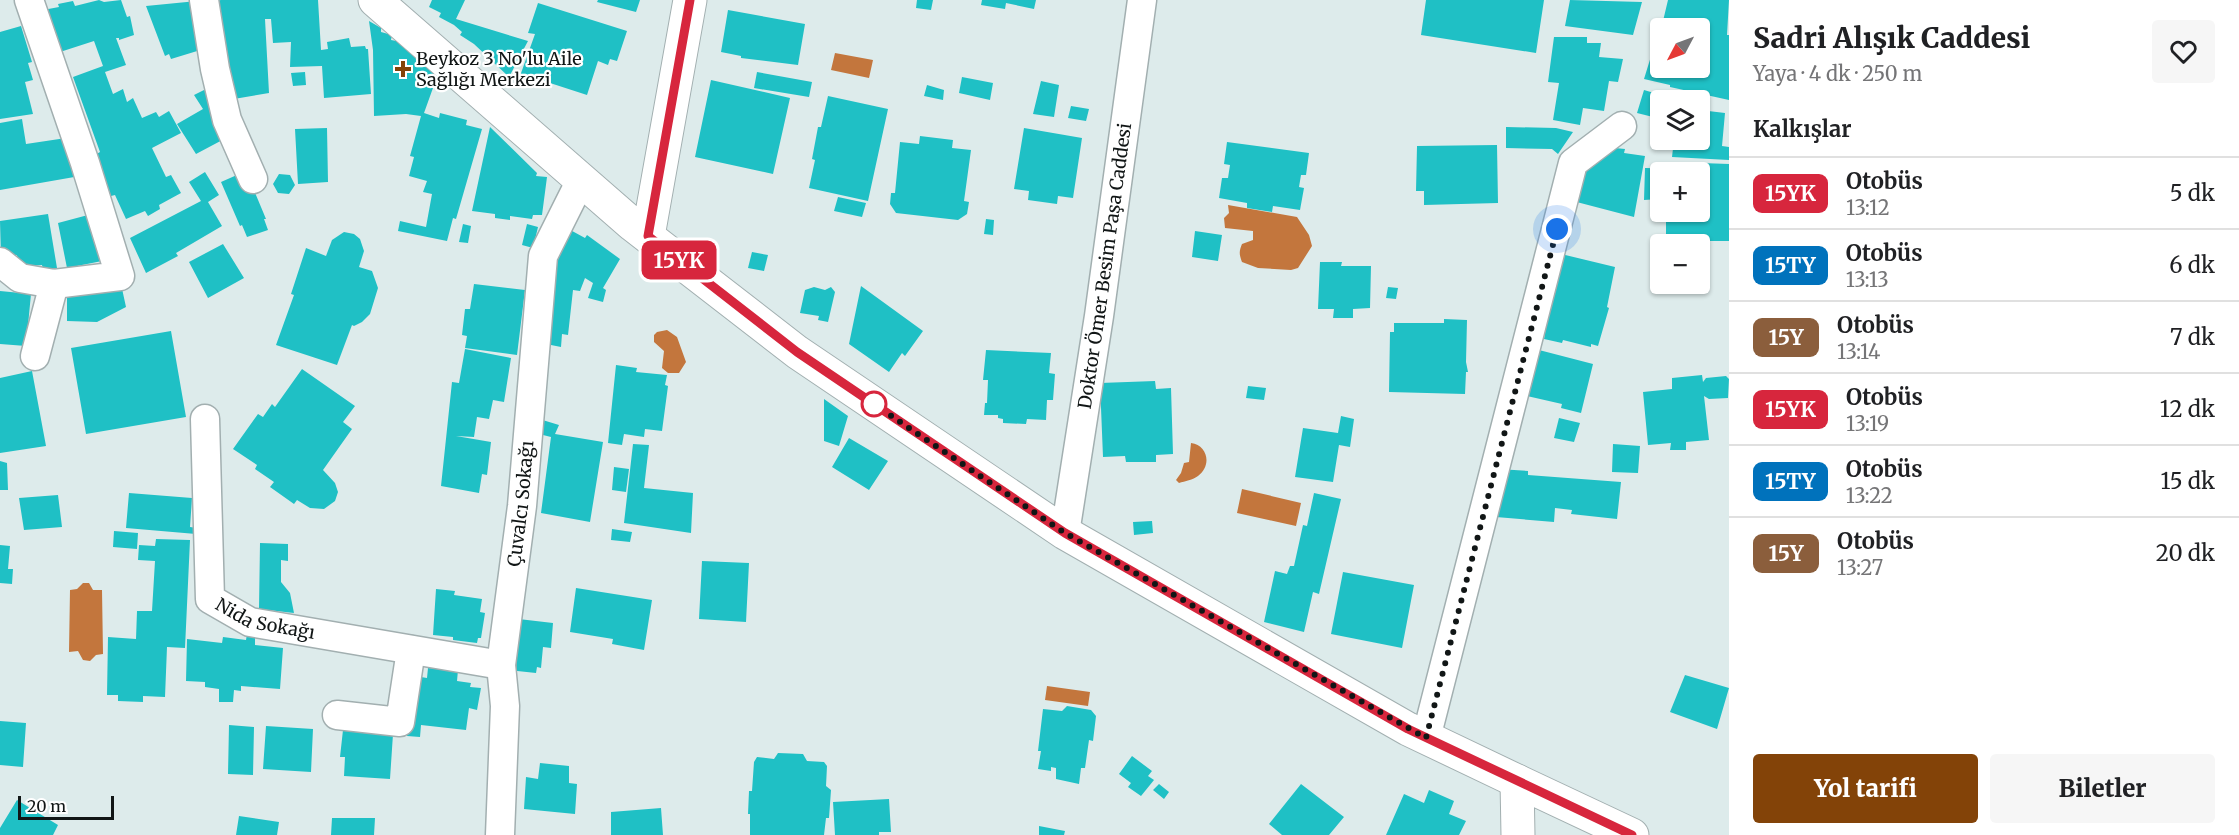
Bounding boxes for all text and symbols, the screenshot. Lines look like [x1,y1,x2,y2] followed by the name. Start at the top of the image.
[1650,18,1710,78] north arrow
[1650,18,1710,294] map controls
[1753,20,2030,56] text: Sadri Alışık Caddesi
[2152,20,2215,83] button: heart
[416,47,582,91] place label: Beykoz 3 No'lu Aile Sağlığı Merkezi
[394,60,412,78] marker: Beykoz 3 No'lu Aile Sağlığı Merkezi
[1753,61,1922,86] text: Yaya · 4 dk · 250 m
[1650,90,1710,150] button: layers
[1753,115,1851,143] text: Kalkışlar
[1073,121,1136,410] street label: Doktor Ömer Besim Paşa Caddesi
[1650,162,1710,222] button: +
[1846,167,1923,195] text: Otobüs
[2170,179,2215,207] text: 5 dk
[1765,180,1816,207] text: 15YK
[1846,195,1890,220] text: 13:12
[1542,214,1572,244] your location
[1650,234,1710,294] button: −
[1846,239,1923,267] text: Otobüs
[637,240,721,280] line badge: 15YK
[654,247,704,274] text: 15YK
[2169,251,2215,279] text: 6 dk
[1765,252,1816,279] text: 15TY
[1846,267,1889,292] text: 13:13
[1837,311,1914,339] text: Otobüs
[2170,323,2215,351] text: 7 dk
[1768,324,1804,351] text: 15Y
[1837,339,1880,364] text: 13:14
[1846,383,1923,411] text: Otobüs
[861,391,887,417] unlabelled marker
[2160,395,2215,423] text: 12 dk
[1765,396,1816,423] text: 15YK
[1846,411,1889,436] text: 13:19
[502,440,538,568] street label: Çuvalcı Sokağı
[1846,455,1923,483] text: Otobüs
[2161,467,2215,495] text: 15 dk
[1765,468,1816,495] text: 15TY
[1846,483,1893,508] text: 13:22
[1837,527,1914,555] text: Otobüs
[2156,539,2215,567] text: 20 dk
[1768,540,1804,567] text: 15Y
[1837,555,1883,580] text: 13:27
[212,593,317,644] street label: Nida Sokağı
[1753,754,1978,823] button: Yol tarifi
[1990,754,2215,823] button: Biletler
[18,793,114,820] scale bar
[27,796,66,816] text: 20 m

